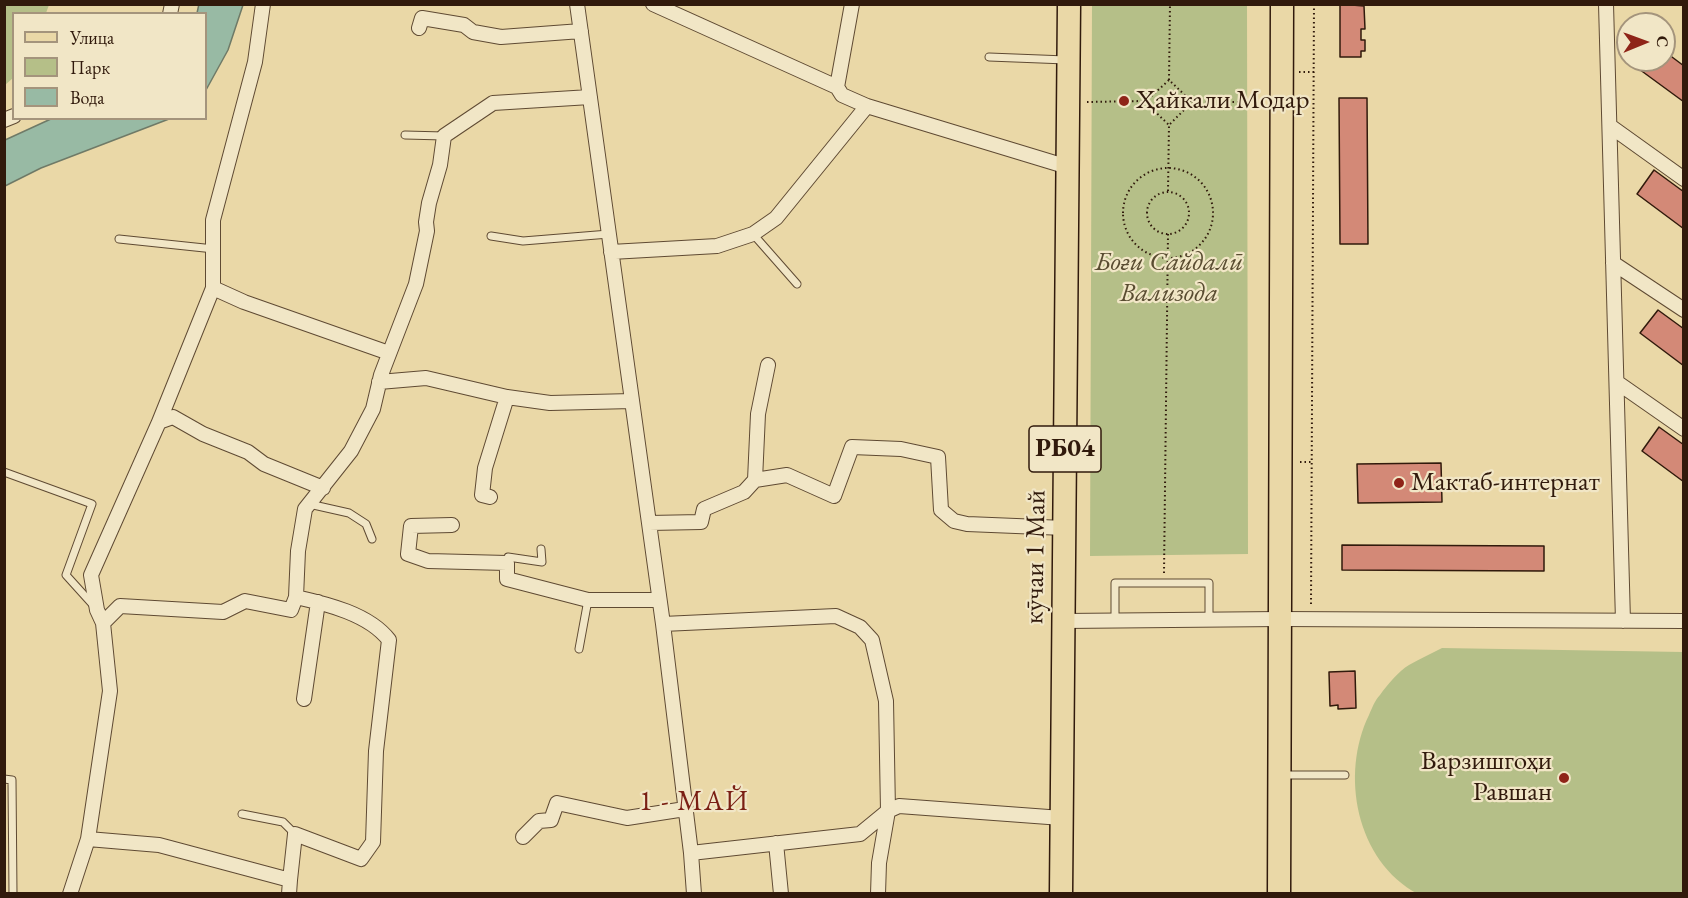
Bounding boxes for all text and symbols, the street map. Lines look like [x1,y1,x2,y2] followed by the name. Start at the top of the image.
[12,12,207,120] legend
[1616,12,1676,72] north arrow
[70,26,114,49] text: Улица
[1652,36,1673,48] text: С
[70,56,110,79] text: Парк
[1136,85,1310,117] place label: Ҳайкали Модар
[70,86,104,109] text: Вода
[1117,94,1131,108] marker: Ҳайкали Модар
[1095,247,1243,310] park label: Боғи Сайдалӣ Вализода
[1029,426,1101,472] road number: РБ04
[1411,467,1600,499] place label: Мактаб-интернат
[1392,476,1406,490] marker: Мактаб-интернат
[1019,490,1053,624] street label: кӯчаи 1 Май
[1421,746,1552,809] place label: Варзишгоҳи Равшан
[1557,771,1571,785] marker: Варзишгоҳи Равшан
[639,785,749,819] district label: 1 - МАЙ

